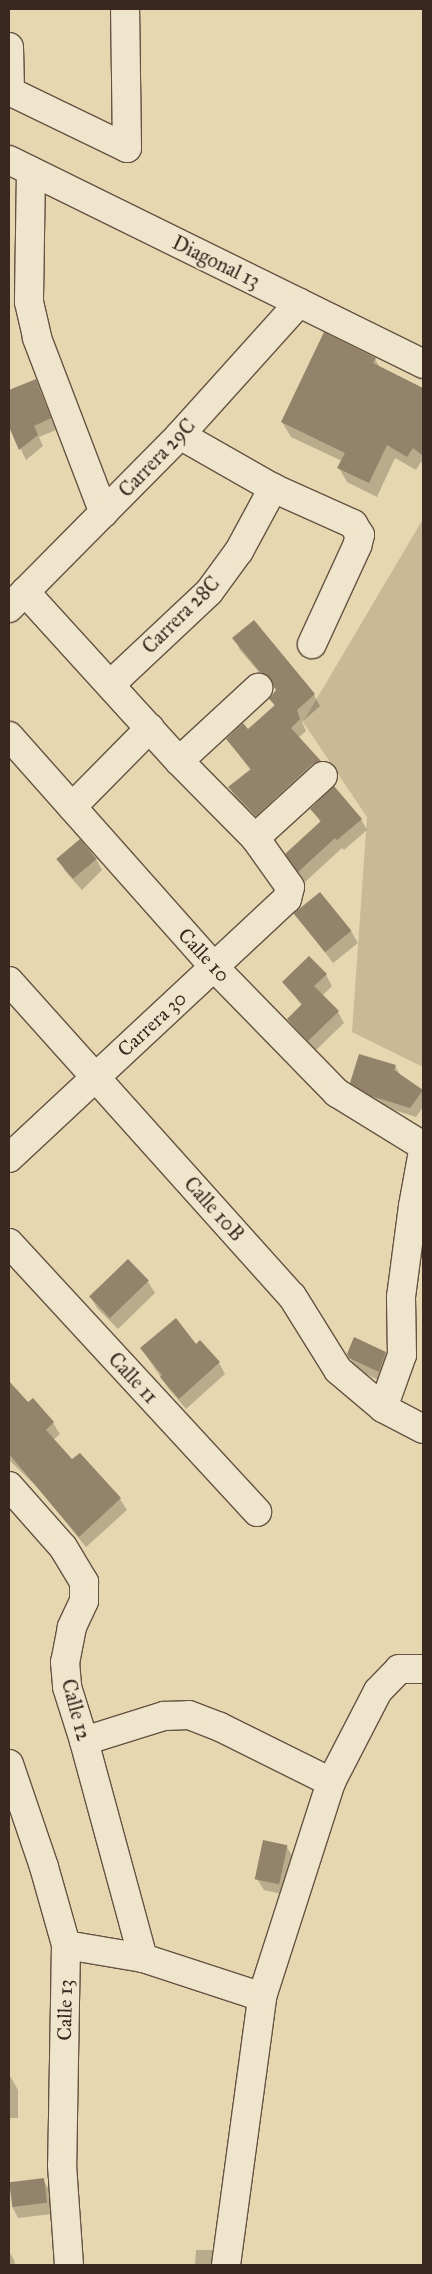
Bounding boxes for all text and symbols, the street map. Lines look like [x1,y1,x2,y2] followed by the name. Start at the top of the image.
[168,231,264,293] street label: Diagonal 13
[114,414,200,502] street label: Carrera 29C
[137,571,225,659] street label: Carrera 28C
[173,923,235,987] street label: Calle 10
[113,986,191,1062] street label: Carrera 30
[179,1172,249,1246] street label: Calle 10B
[103,1347,163,1409] street label: Calle 11
[56,1676,96,1744] street label: Calle 12
[52,1979,78,2041] street label: Calle 13

